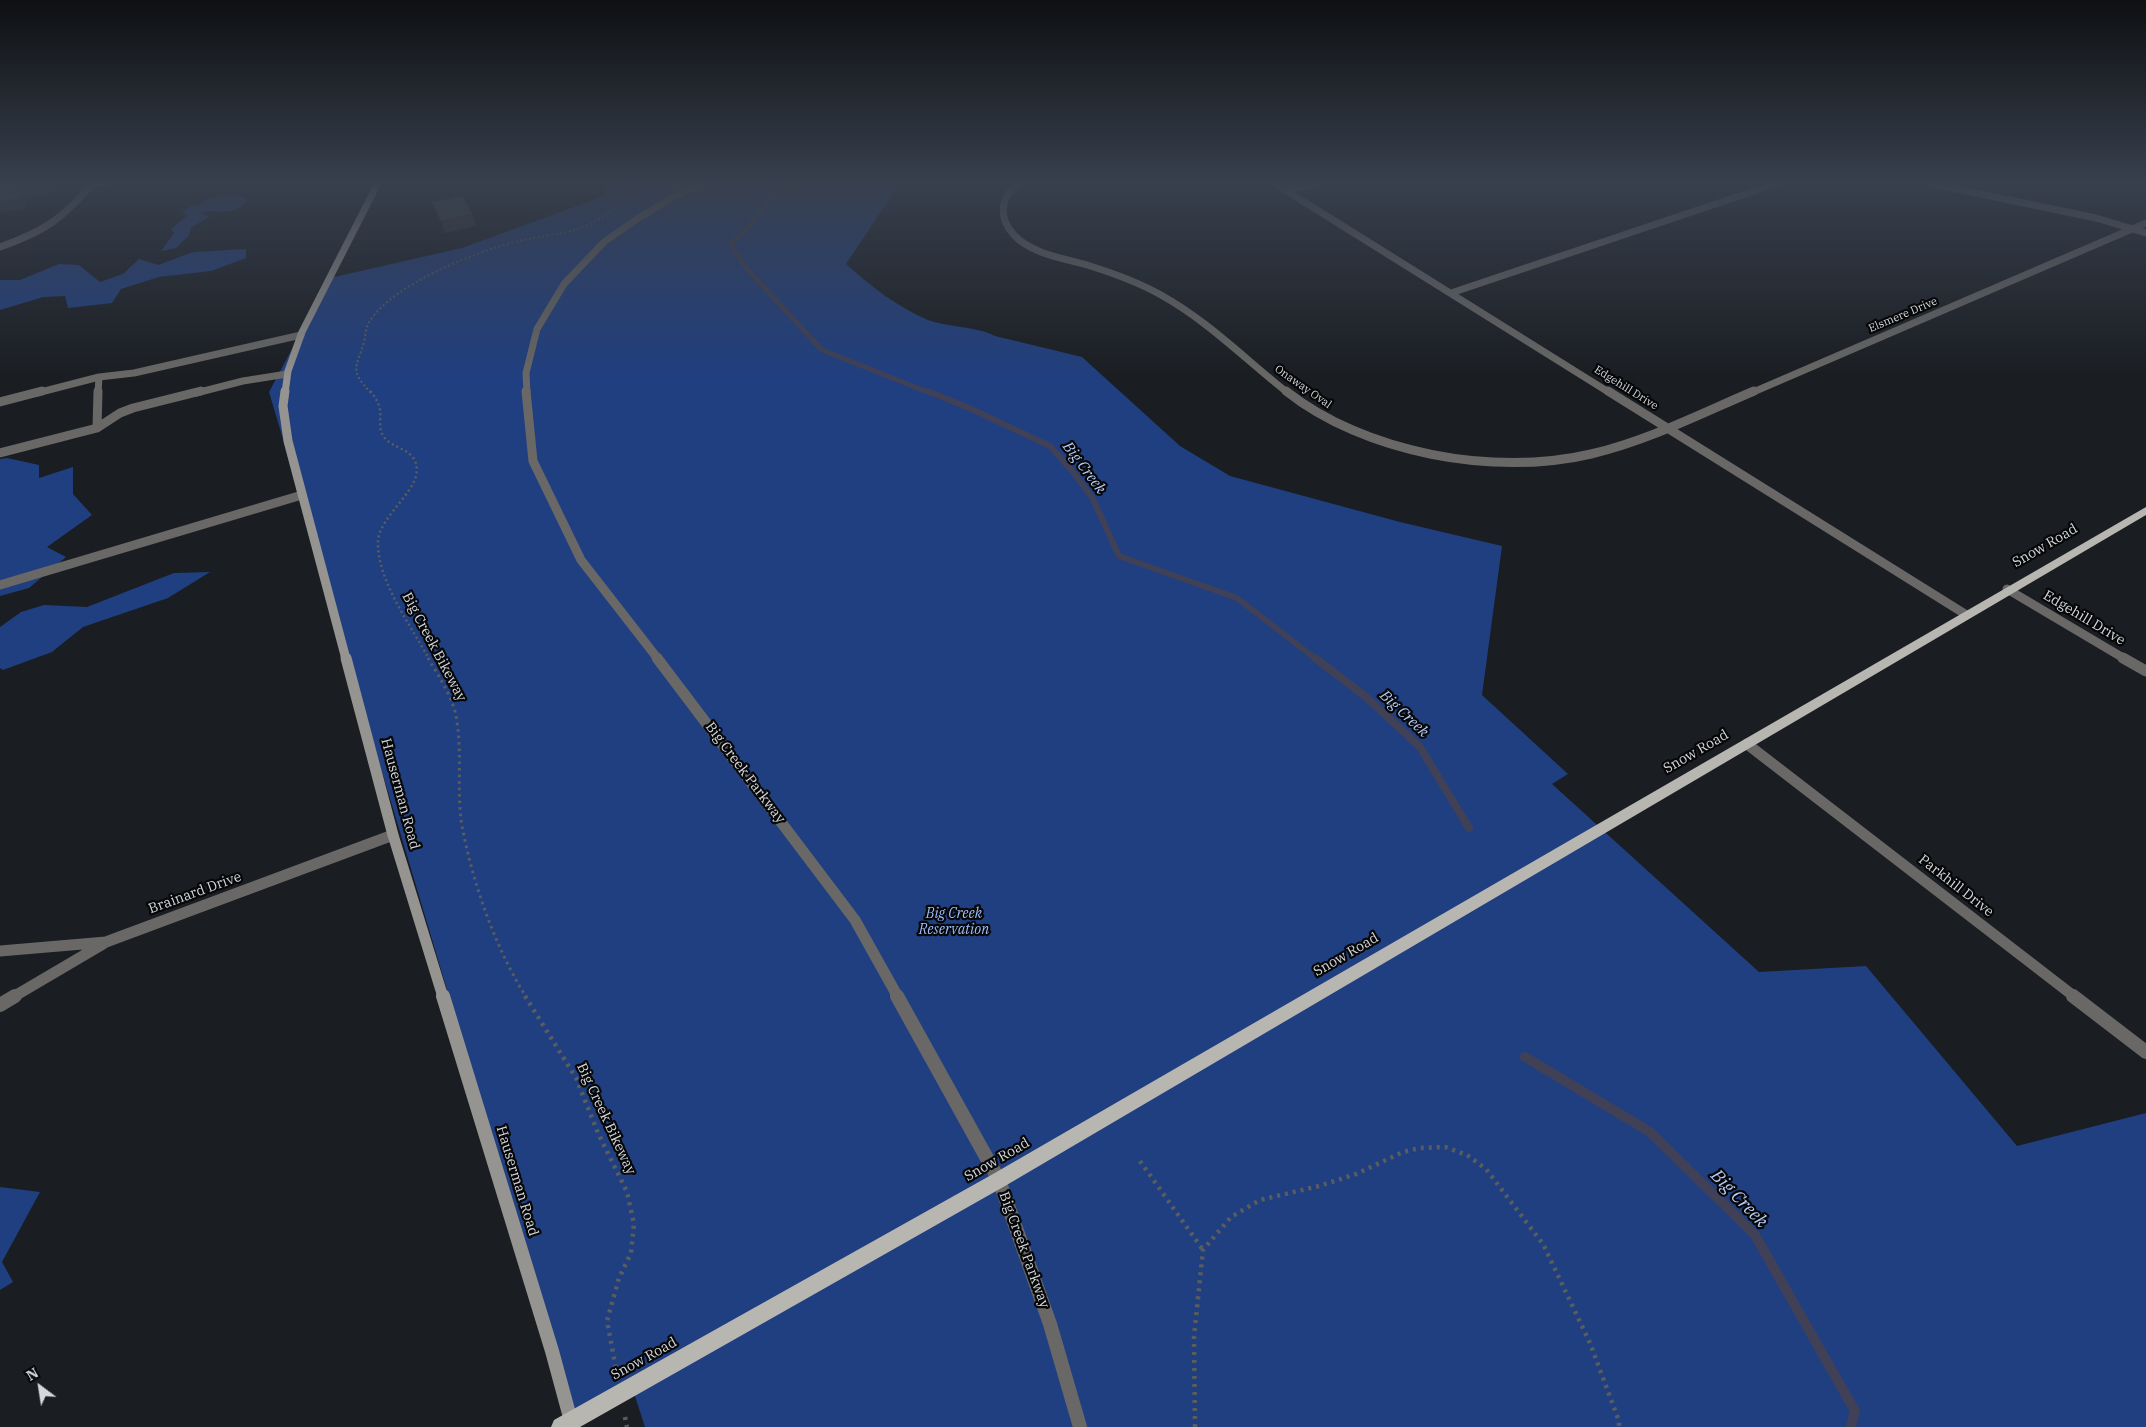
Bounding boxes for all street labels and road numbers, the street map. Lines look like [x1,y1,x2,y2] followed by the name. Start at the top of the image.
[1867,295,1939,335] street label: Elsmere Drive
[1272,362,1334,412] street label: Onaway Oval
[1592,363,1660,413] street label: Edgehill Drive
[2009,521,2081,571] street label: Snow Road
[2040,587,2128,649] street label: Edgehill Drive
[398,590,470,704] street label: Big Creek Bikeway
[701,719,789,827] street label: Big Creek Parkway
[1660,727,1732,777] street label: Snow Road
[377,737,423,851] street label: Hauserman Road
[1915,851,1997,921] street label: Parkhill Drive
[146,868,244,918] street label: Brainard Drive
[1310,930,1382,980] street label: Snow Road
[573,1061,639,1177] street label: Big Creek Bikeway
[492,1124,542,1238] street label: Hauserman Road
[961,1135,1033,1185] street label: Snow Road
[995,1190,1053,1310] street label: Big Creek Parkway
[608,1334,680,1384] street label: Snow Road

